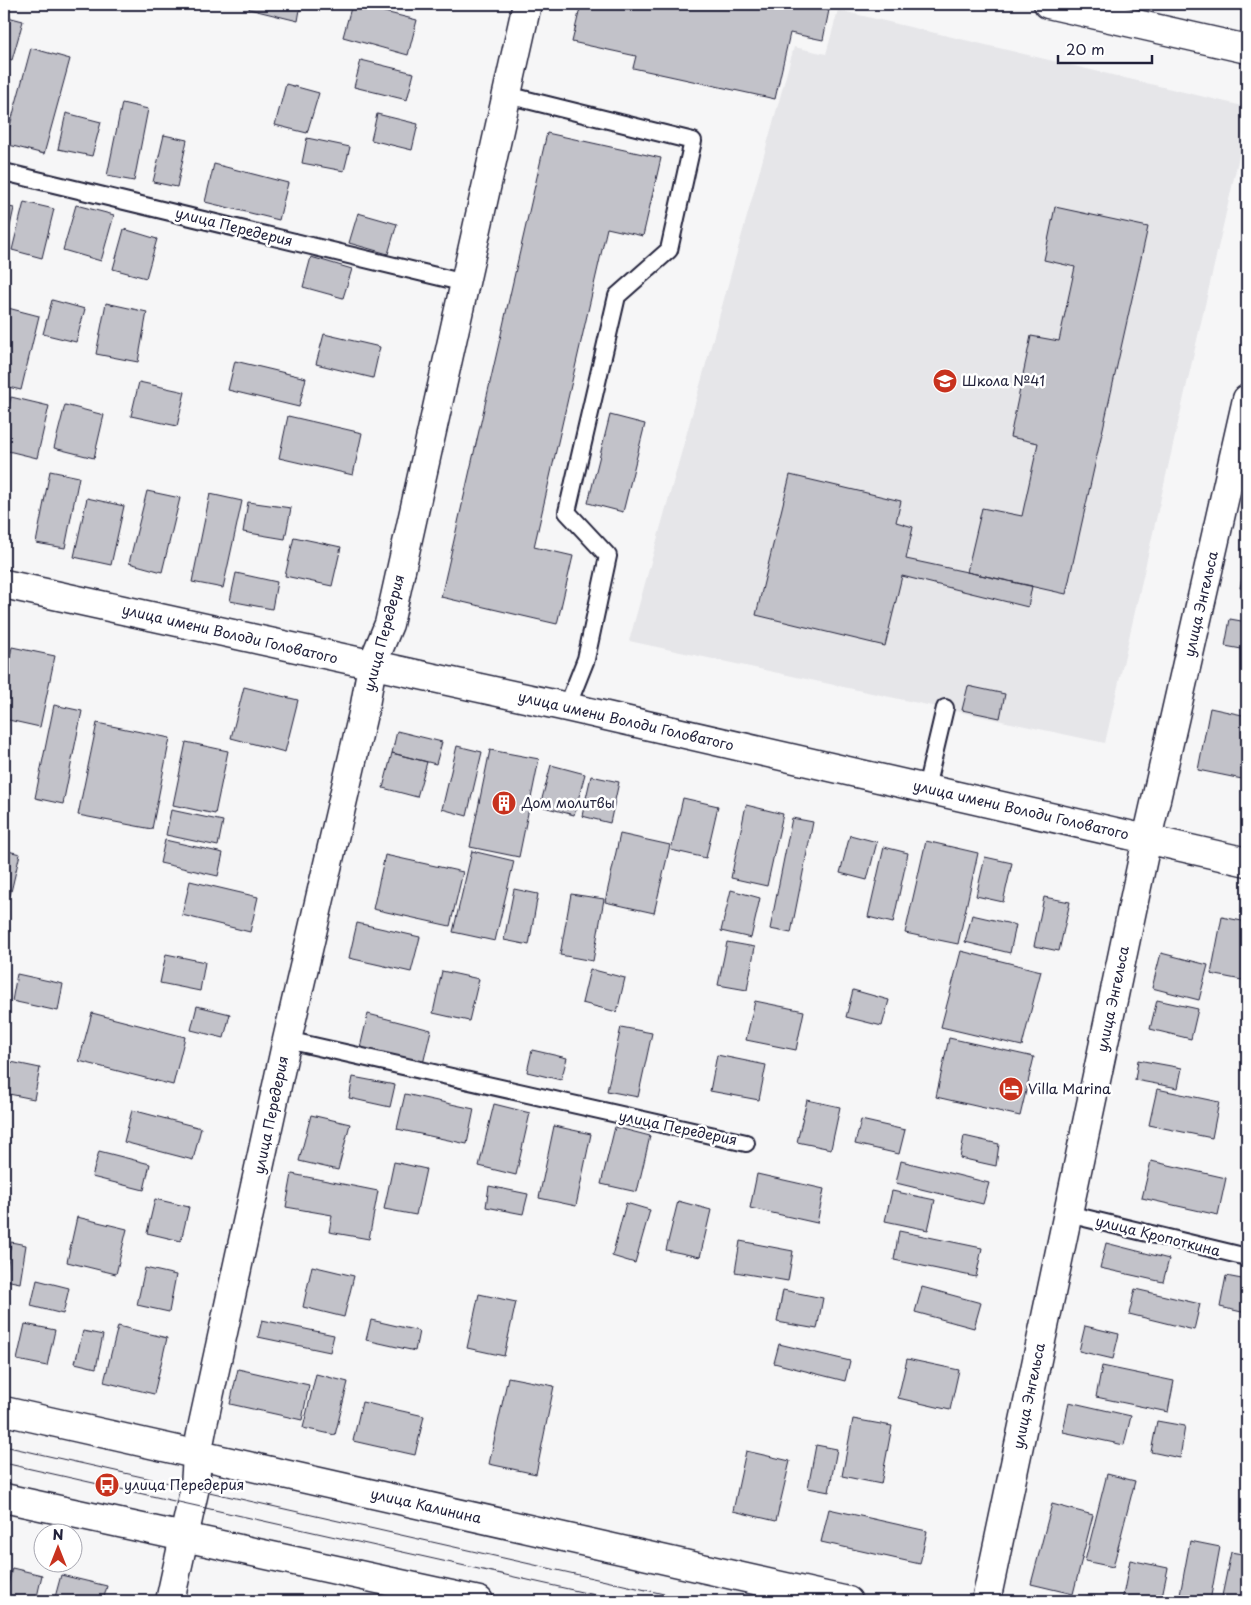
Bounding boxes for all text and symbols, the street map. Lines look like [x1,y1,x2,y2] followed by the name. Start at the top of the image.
[1058,32,1152,64] scale bar
[1066,37,1105,60] text: 20 m
[173,202,295,251] street label: улица Передерия
[932,368,958,394] school or university icon: Школа №41
[962,370,1045,391] place label: Школа №41
[1178,549,1223,659] street label: улица Энгельса
[358,572,409,694] street label: улица Передерия
[120,598,340,669] street label: улица имени Володи Головатого
[516,685,736,756] street label: улица имени Володи Головатого
[911,774,1131,845] street label: улица имени Володи Головатого
[491,790,517,816] building icon: Дом молитвы
[521,792,615,813] place label: Дом молитвы
[1091,944,1134,1054] street label: улица Энгельса
[248,1054,293,1176] street label: улица Передерия
[998,1076,1024,1102] hotel icon: Villa Marina
[1028,1078,1111,1099] place label: Villa Marina
[617,1105,739,1150] street label: улица Передерия
[1094,1210,1223,1261] street label: улица Кропоткина
[1007,1341,1050,1451] street label: улица Энгельса
[94,1472,120,1498] bus stop icon: улица Передерия
[124,1474,244,1495] place label: улица Передерия
[369,1483,484,1529] street label: улица Калинина
[32,1522,82,1572] north arrow
[52,1524,64,1545] text: N

